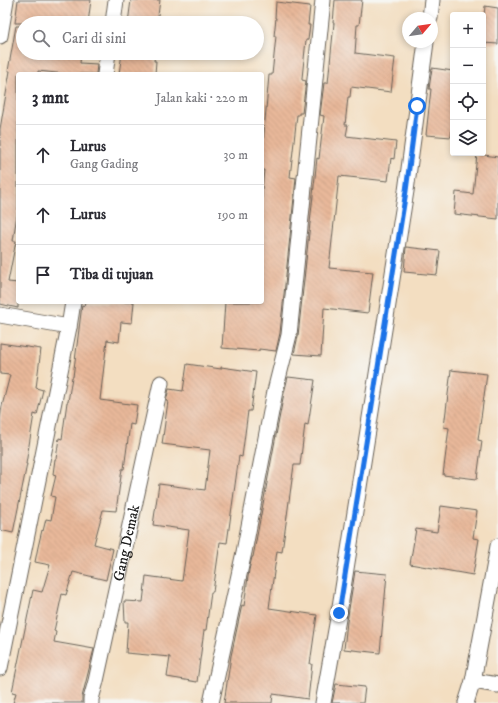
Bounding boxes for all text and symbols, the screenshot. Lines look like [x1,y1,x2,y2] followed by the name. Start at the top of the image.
[402,12,438,48] north arrow
[450,12,486,156] map controls
[450,12,486,48] button: +
[16,16,264,60] search box
[30,27,52,49] icon: search
[62,29,126,48] text: Cari di sini
[450,48,486,84] button: −
[450,84,486,120] button: locate
[32,87,69,109] text: 3 mnt
[156,90,248,106] text: Jalan kaki · 220 m
[408,97,426,115] route start
[450,120,486,156] button: layers
[70,137,106,156] text: Lurus
[32,144,54,166] icon: ahead
[224,147,248,163] text: 30 m
[70,156,138,172] text: Gang Gading
[32,204,54,226] icon: ahead
[70,205,106,224] text: Lurus
[217,207,248,223] text: 190 m
[32,264,54,286] icon: arrive
[70,265,153,284] text: Tiba di tujuan
[109,502,144,583] street label: Gang Demak
[330,604,348,622] route end

